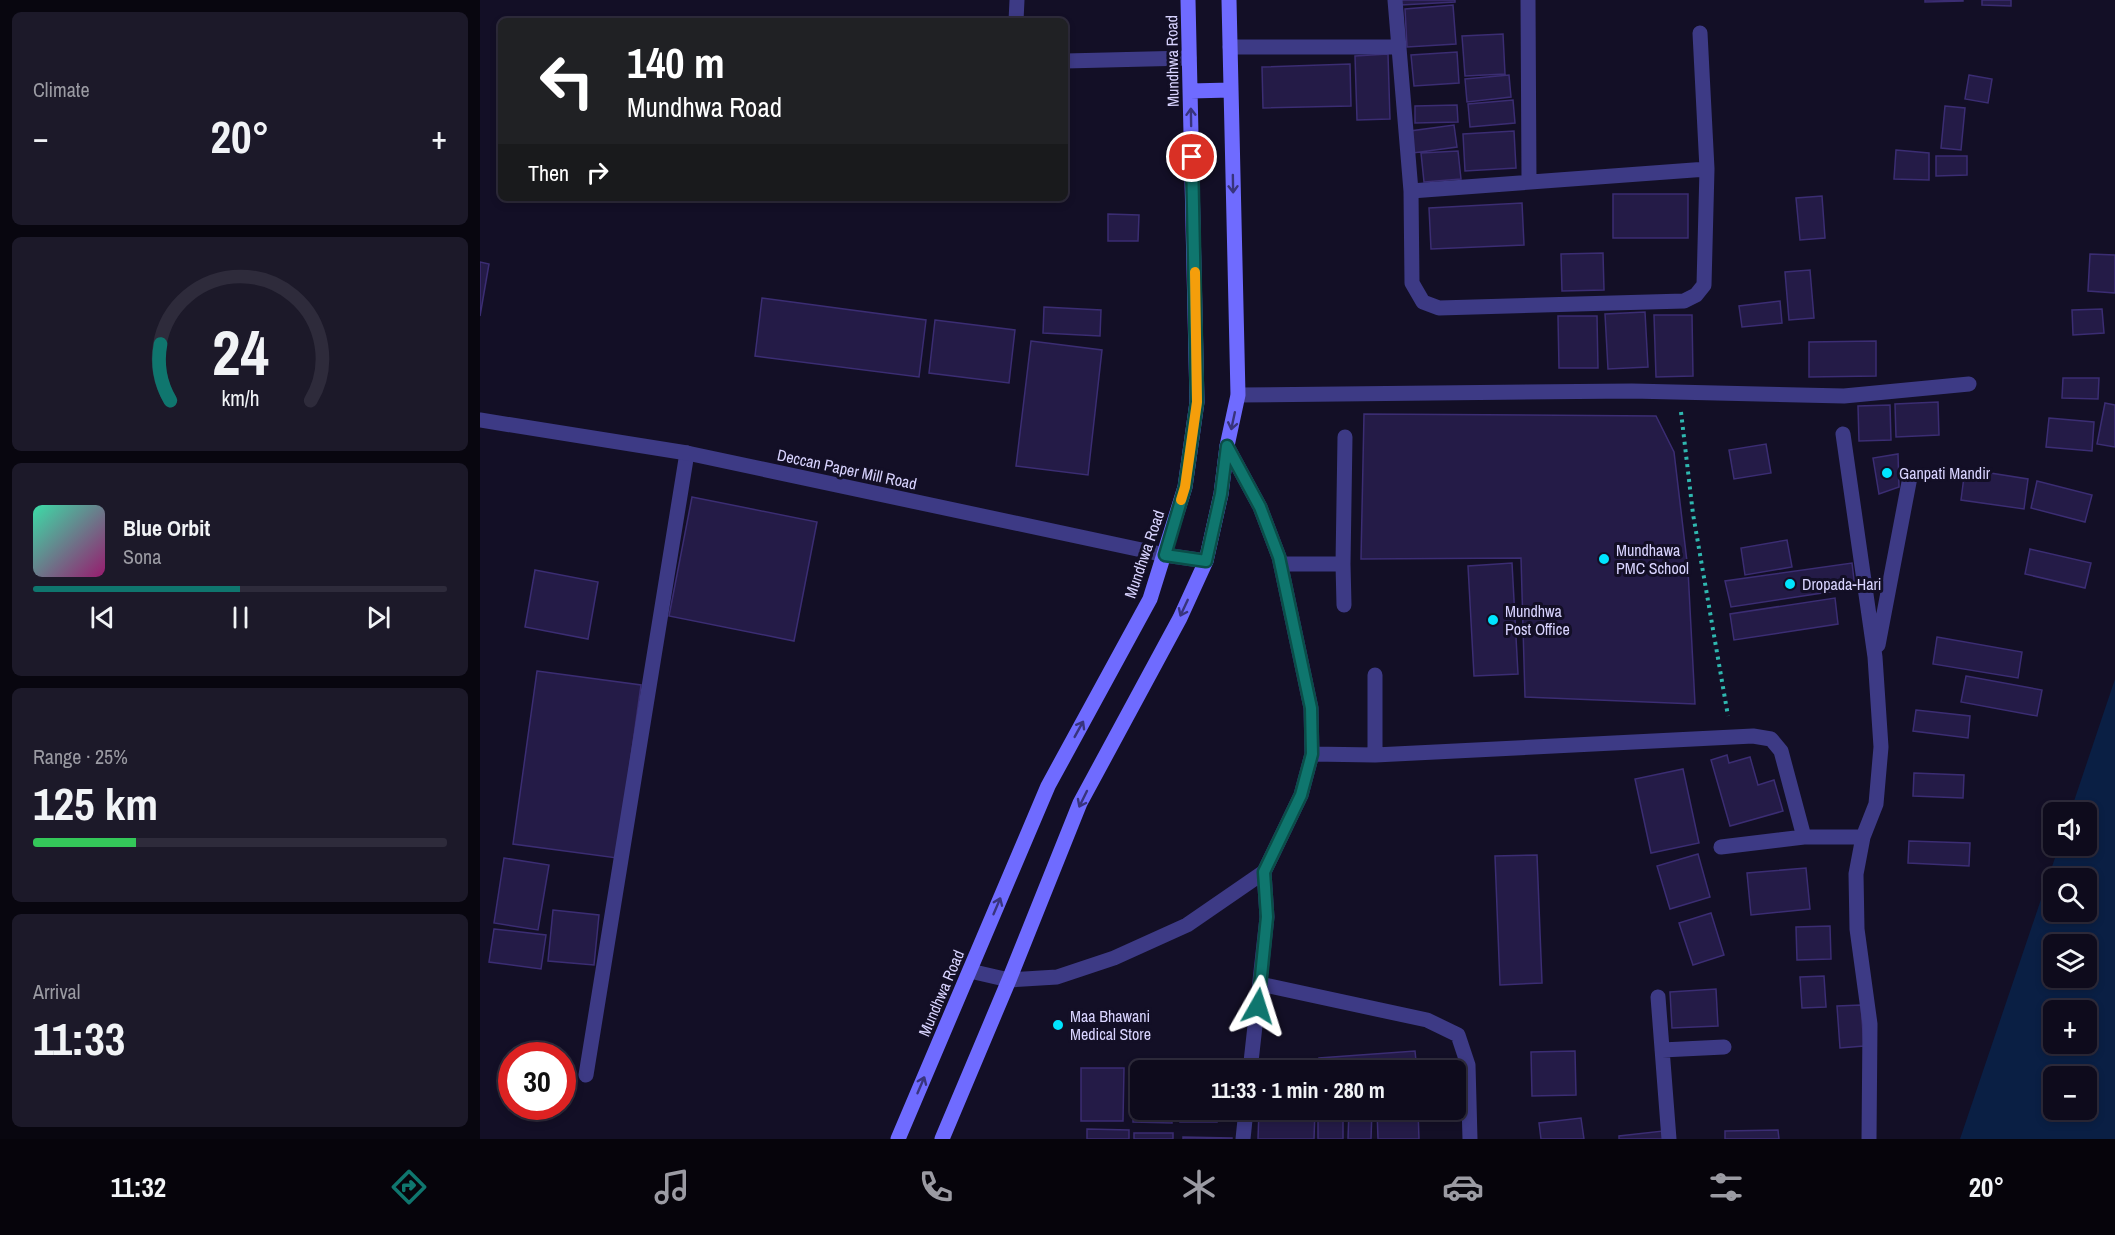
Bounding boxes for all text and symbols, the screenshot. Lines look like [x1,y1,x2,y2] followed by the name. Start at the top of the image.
[1160,15,1184,107] street label: Mundhwa Road
[627,35,725,91] text: 140 m
[528,42,606,120] icon: left
[33,76,90,103] text: Climate
[627,89,782,125] text: Mundhwa Road
[210,106,270,167] text: 20°
[1185,108,1197,128] one-way arrow
[33,115,49,159] text: −
[431,115,447,159] text: +
[1166,131,1217,182] pin
[1175,140,1208,173] icon: arrive
[581,156,614,189] icon: right
[528,158,569,188] text: Then
[1227,174,1239,194] one-way arrow
[212,310,268,394] text: 24
[221,385,259,414] text: km/h
[1227,411,1238,430] one-way arrow
[775,443,919,495] street label: Deccan Paper Mill Road
[1899,462,1991,484] place label: Ganpati Mandir
[1880,466,1894,480] marker: Ganpati Mandir
[1119,507,1169,601] street label: Mundhwa Road
[123,513,210,543] text: Blue Orbit
[1616,539,1689,579] place label: Mundhawa PMC School
[123,543,161,570] text: Sona
[1597,552,1611,566] marker: Mundhawa PMC School
[1802,573,1881,595] place label: Dropada-Hari
[1783,577,1797,591] marker: Dropada-Hari
[1178,599,1189,617] one-way arrow
[1505,600,1570,640] place label: Mundhwa Post Office
[86,601,119,634] icon: previous
[224,601,257,634] icon: pause
[362,601,395,634] icon: next
[1486,613,1500,627] marker: Mundhwa Post Office
[1073,721,1085,738] one-way arrow
[33,743,128,770] text: Range · 25%
[33,773,158,834] text: 125 km
[1076,790,1088,808] one-way arrow
[2043,802,2097,1120] map controls
[2043,802,2097,856] button: sound
[2043,868,2097,922] button: search
[992,897,1003,916] one-way arrow
[2043,934,2097,988] button: layers
[913,946,969,1040] street label: Mundhwa Road
[1226,974,1290,1038] position arrow
[33,978,80,1005] text: Arrival
[2043,1000,2097,1054] button: +
[1070,1005,1151,1045] place label: Maa Bhawani Medical Store
[33,1008,125,1069] text: 11:33
[1051,1018,1065,1032] marker: Maa Bhawani Medical Store
[498,1042,576,1120] speed limit sign: 30
[2043,1066,2097,1120] button: −
[1211,1075,1385,1105] text: 11:33 · 1 min · 280 m
[916,1077,927,1095] one-way arrow
[388,1166,430,1208] icon: directions
[651,1166,693,1208] icon: music
[915,1166,957,1208] icon: phone
[1178,1166,1220,1208] icon: climate
[1442,1166,1484,1208] icon: car
[1705,1166,1747,1208] icon: filters
[111,1169,166,1205] text: 11:32
[1969,1169,2004,1205] text: 20°

